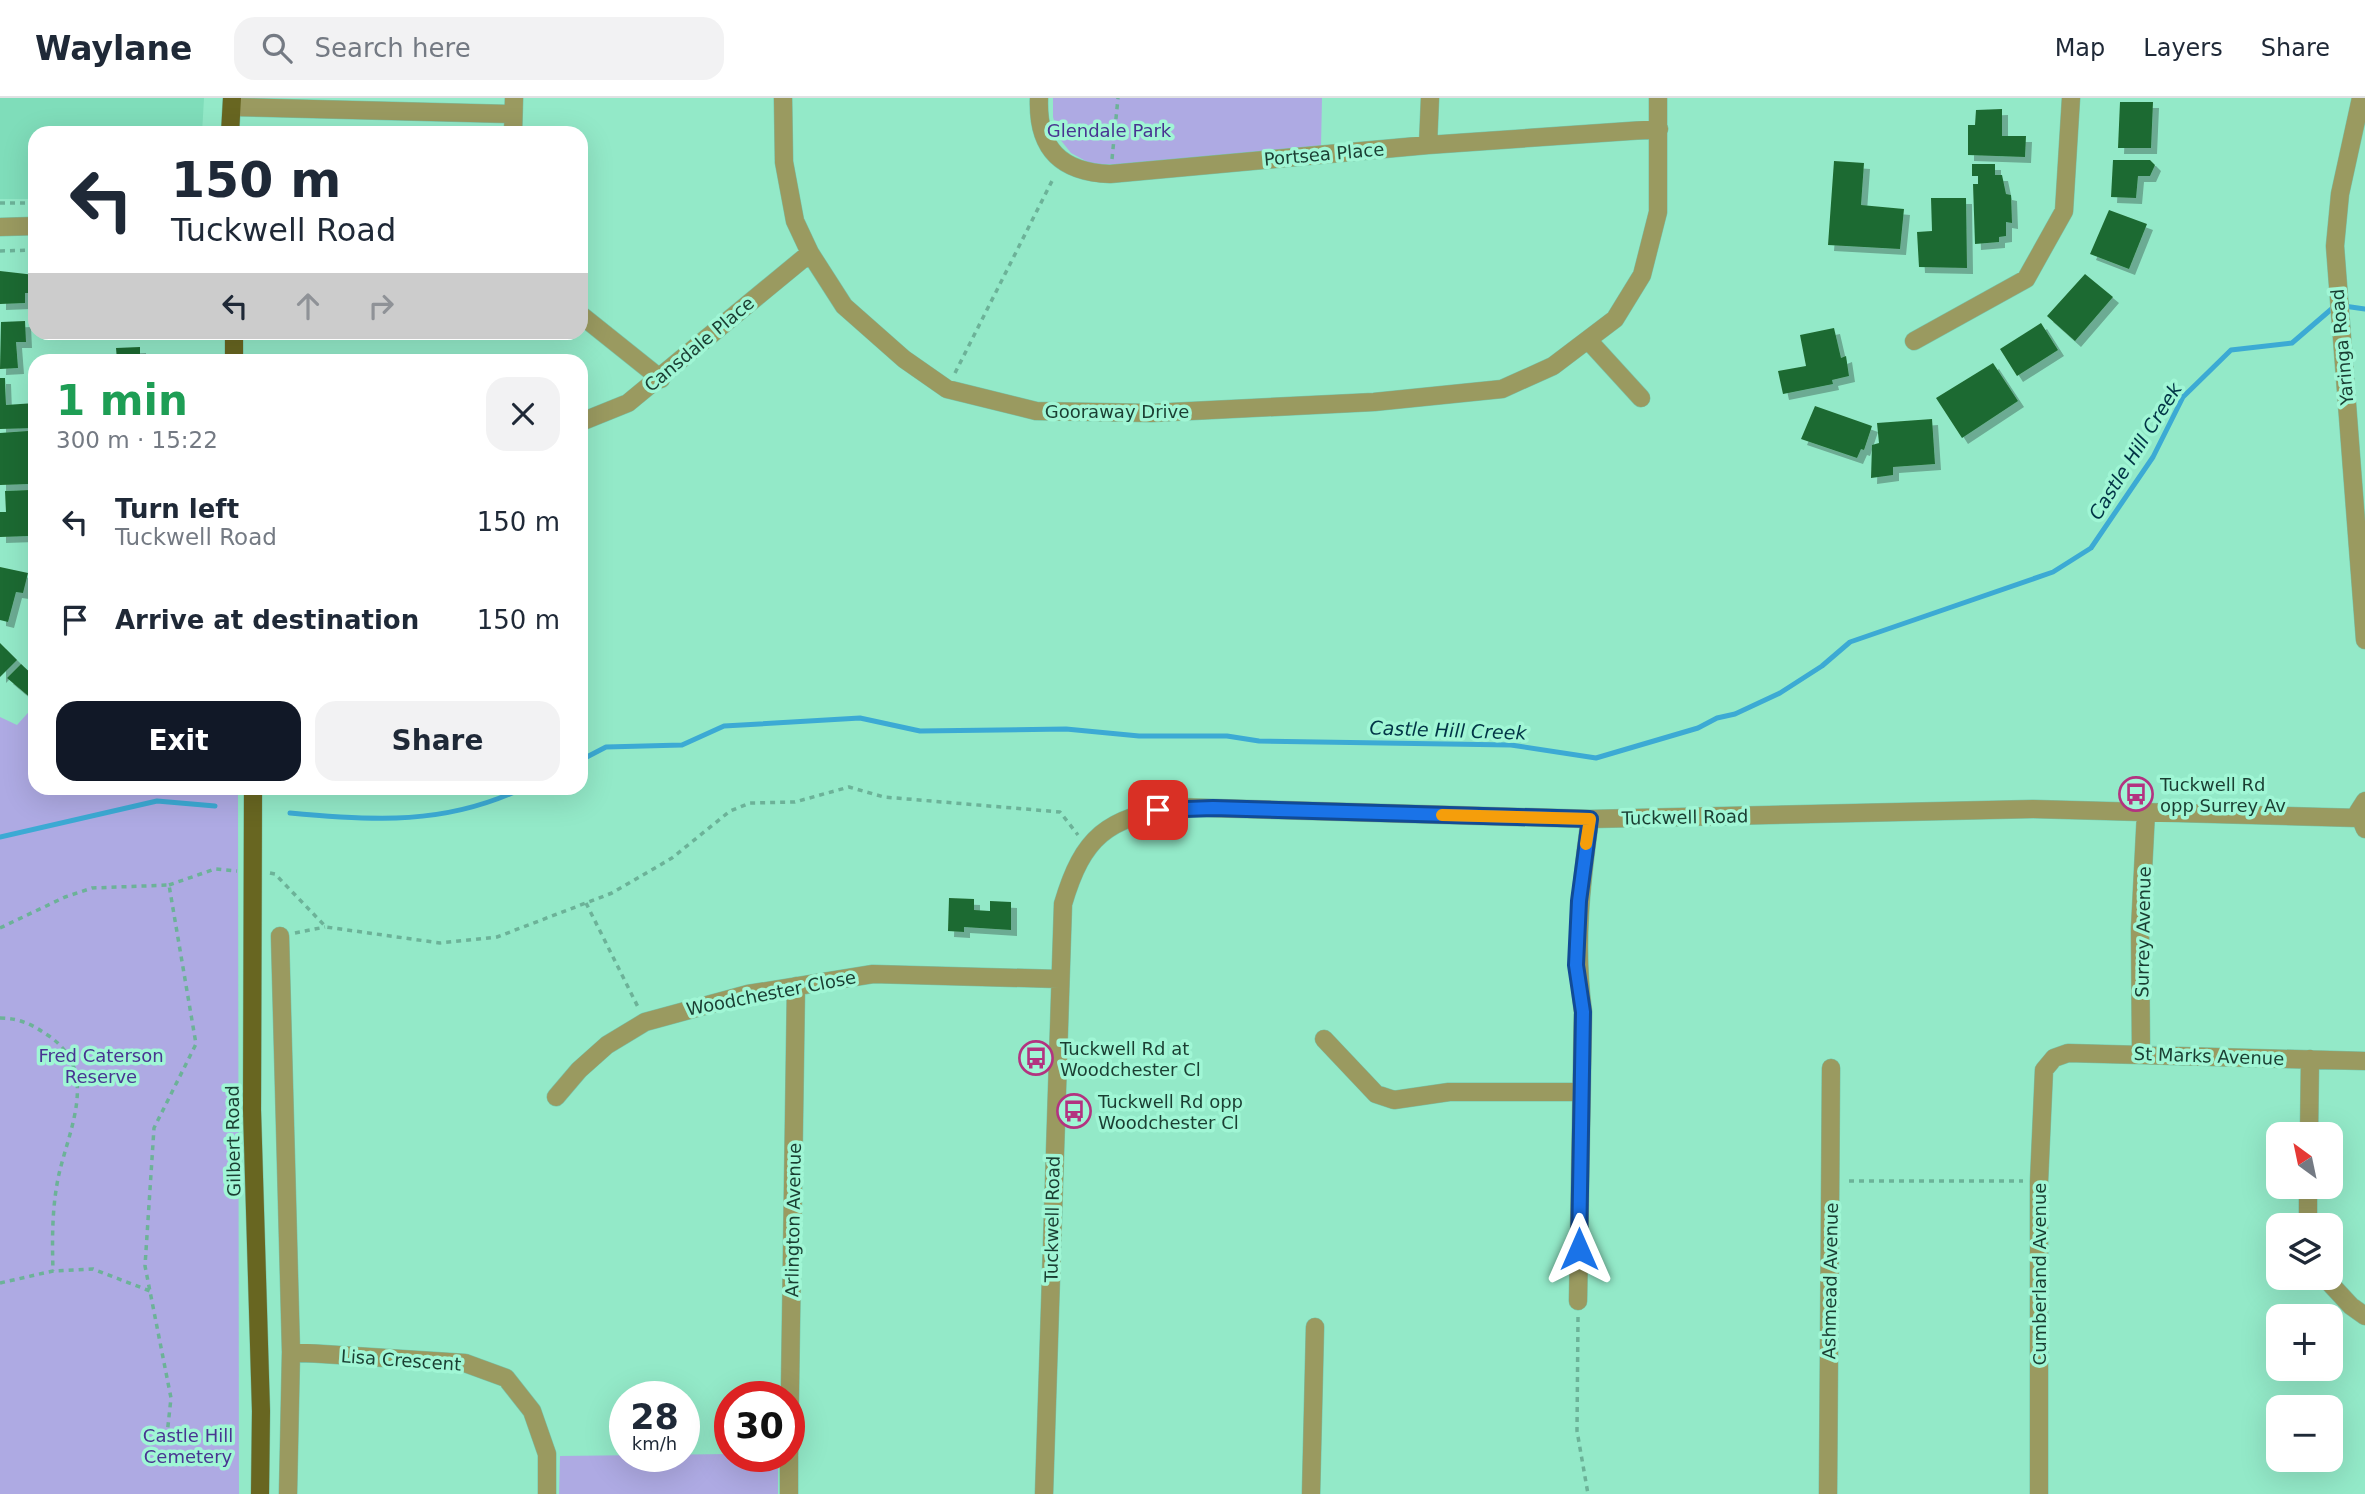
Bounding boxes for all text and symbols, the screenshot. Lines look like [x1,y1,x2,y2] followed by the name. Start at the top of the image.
[234,17,724,80] search box
[35,29,192,68] text: Waylane
[258,29,296,67] icon: search
[314,33,471,63] text: Search here
[2055,34,2105,62] text: Map
[2143,34,2223,62] text: Layers
[2261,34,2330,62] text: Share
[1047,120,1172,141] park label: Glendale Park
[1263,138,1385,170] street label: Portsea Place
[171,152,341,209] text: 150 m
[56,154,147,245] icon: left
[171,211,396,249] text: Tuckwell Road
[216,287,254,325] icon: left
[289,287,327,325] icon: ahead
[362,287,400,325] icon: right
[2326,288,2358,407] street label: Yaringa Road
[640,292,758,396] street label: Cansdale Place
[56,376,188,425] text: 1 min
[486,377,560,451] button: close
[2084,378,2186,523] water label: Castle Hill Creek
[1045,401,1189,422] street label: Gooraway Drive
[56,427,218,453] text: 300 m · 15:22
[115,494,239,524] text: Turn left
[56,503,94,541] icon: left
[477,507,560,537] text: 150 m
[115,524,277,550] text: Tuckwell Road
[56,601,94,639] icon: arrive
[115,605,419,635] text: Arrive at destination
[477,605,560,635] text: 150 m
[56,701,301,781] button: Exit
[315,701,560,781] button: Share
[1369,716,1528,744] water label: Castle Hill Creek
[2159,774,2286,816] place label: Tuckwell Rd opp Surrey Av
[2117,775,2155,813] bus stop icon: Tuckwell Rd opp Surrey Av
[1128,780,1188,840] pin
[1139,791,1177,829] icon: arrive
[1620,805,1749,829] street label: Tuckwell Road
[2131,866,2155,998] street label: Surrey Avenue
[684,966,858,1020] street label: Woodchester Close
[1059,1038,1201,1080] place label: Tuckwell Rd at Woodchester Cl
[1017,1039,1055,1077] bus stop icon: Tuckwell Rd at Woodchester Cl
[2133,1043,2285,1069] street label: St Marks Avenue
[38,1045,164,1087] park label: Fred Caterson Reserve
[222,1085,244,1197] street label: Gilbert Road
[1097,1091,1243,1133] place label: Tuckwell Rd opp Woodchester Cl
[1055,1092,1093,1130] bus stop icon: Tuckwell Rd opp Woodchester Cl
[2266,1122,2343,1199] north arrow
[2266,1122,2343,1472] map controls
[781,1143,805,1297] street label: Arlington Avenue
[1040,1155,1064,1284] street label: Tuckwell Road
[2029,1183,2050,1365] street label: Cumberland Avenue
[1818,1202,1842,1360] street label: Ashmead Avenue
[1542,1212,1616,1286] position arrow
[2266,1213,2343,1290] button: layers
[2266,1304,2343,1381] button: +
[340,1345,462,1375] street label: Lisa Crescent
[714,1381,805,1472] speed limit sign: 30
[2266,1395,2343,1472] button: −
[630,1397,679,1437] text: 28
[143,1425,233,1467] park label: Castle Hill Cemetery
[632,1433,677,1454] text: km/h

